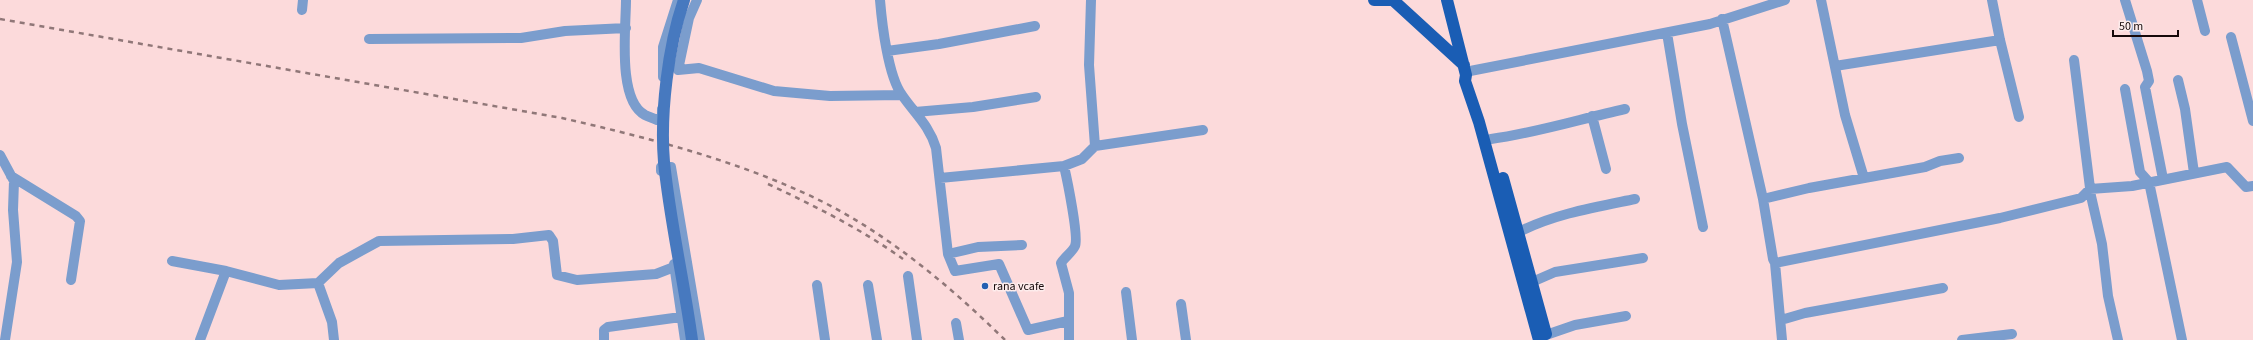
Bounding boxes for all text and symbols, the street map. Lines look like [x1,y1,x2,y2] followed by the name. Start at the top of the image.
[2113,12,2178,38] scale bar
[2119,18,2143,35] text: 50 m
[993,278,1044,295] place label: rana vcafe
[980,281,990,291] marker: rana vcafe

